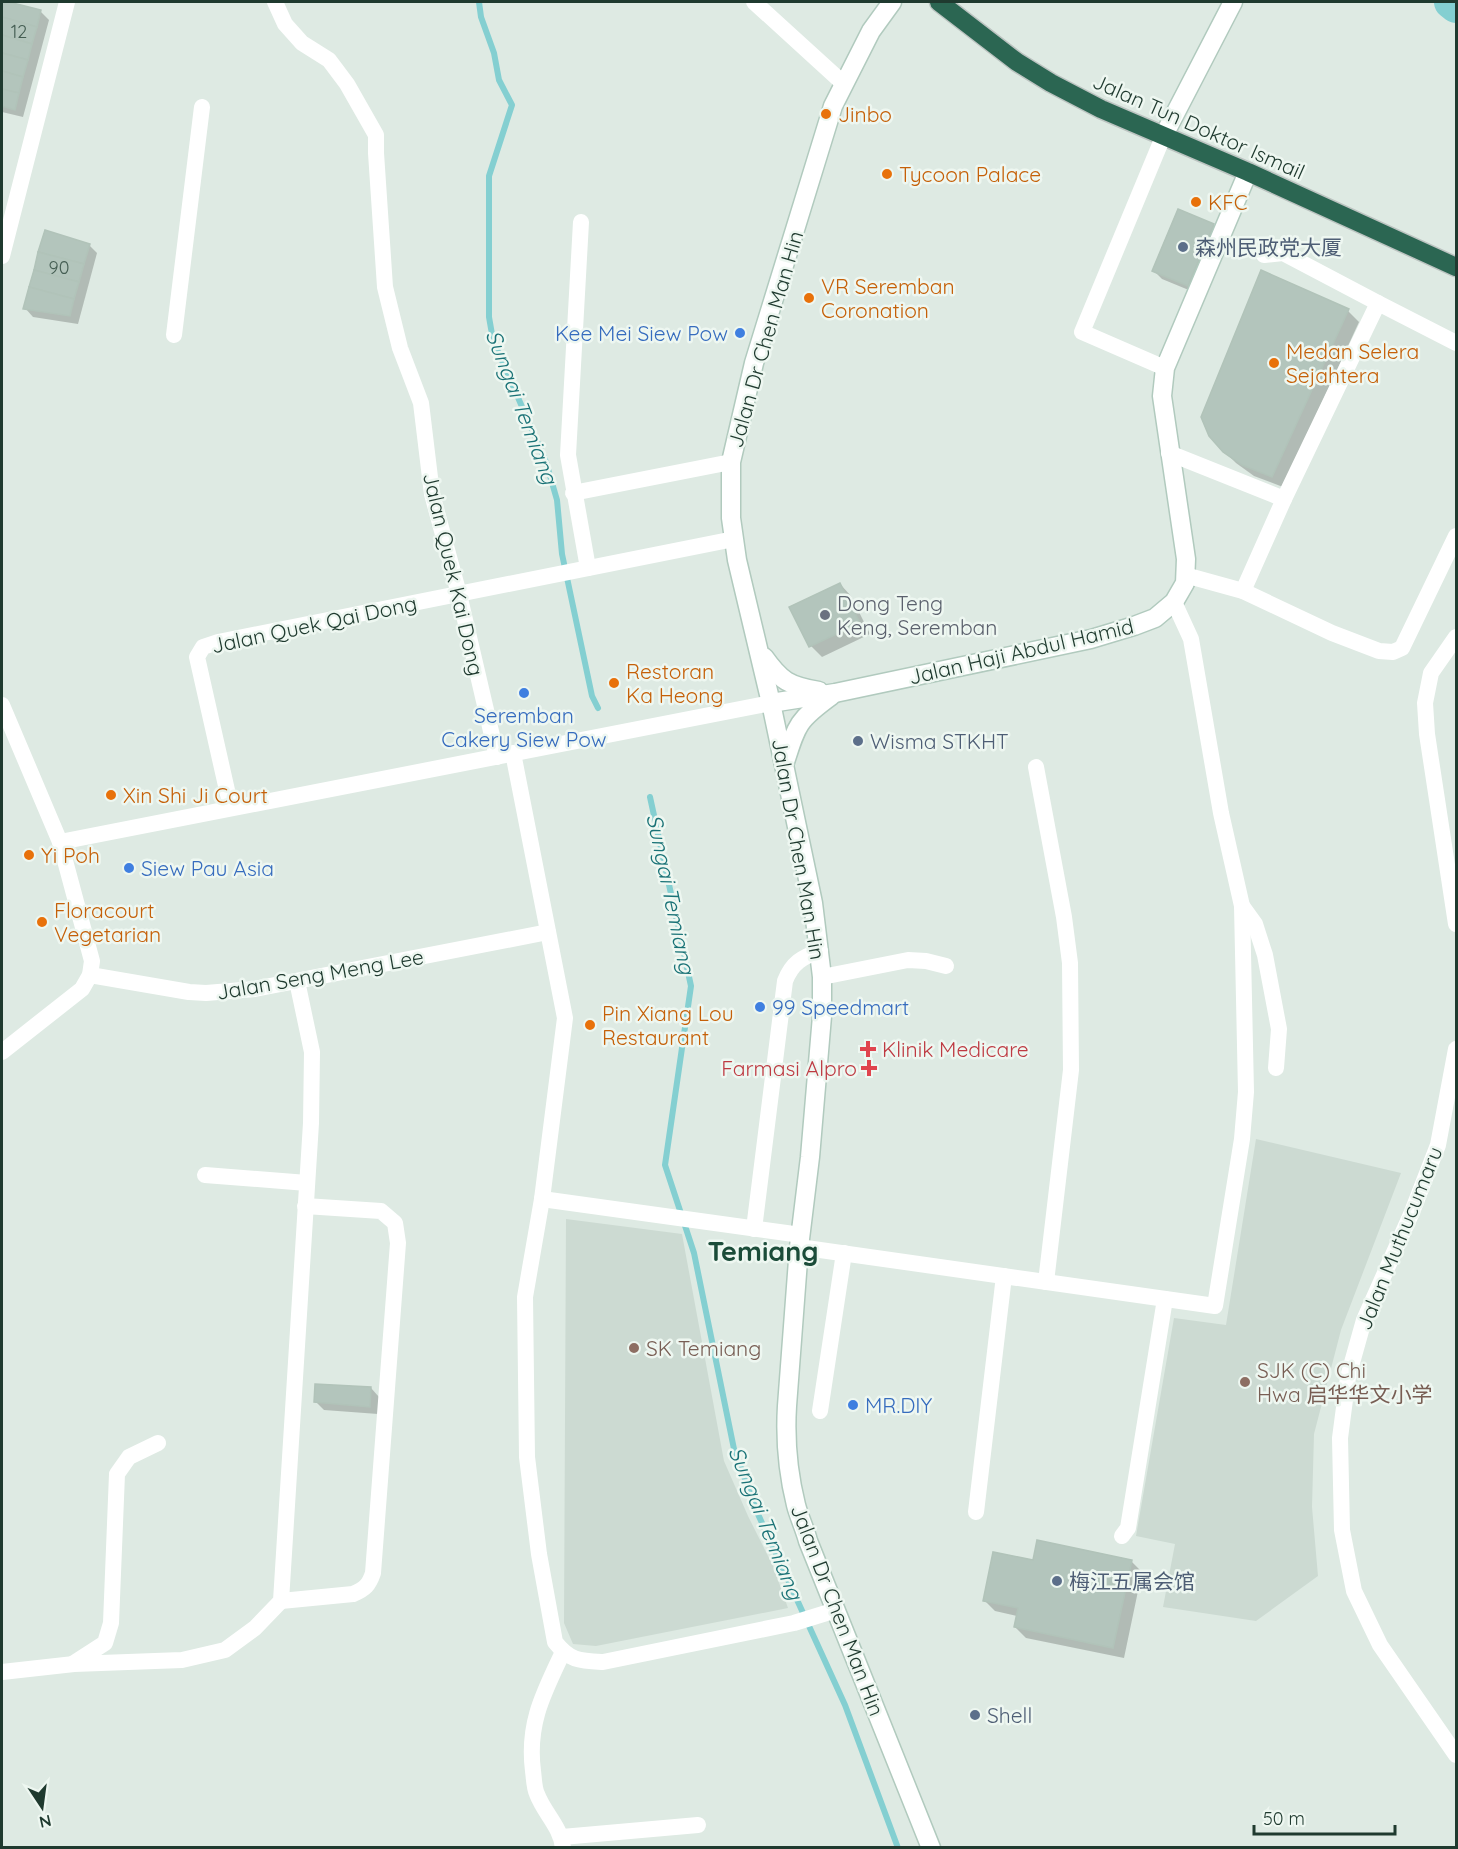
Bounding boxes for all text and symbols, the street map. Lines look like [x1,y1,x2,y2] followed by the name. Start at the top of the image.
[11,20,27,43] house number: 12
[1089,68,1309,184] street label: Jalan Tun Doktor Ismail
[838,101,892,127] place label: Jinbo
[819,107,833,121] marker: Jinbo
[899,161,1041,187] place label: Tycoon Palace
[880,167,894,181] marker: Tycoon Palace
[1208,189,1248,215] place label: KFC
[1189,195,1203,209] marker: KFC
[722,228,808,450] street label: Jalan Dr Chen Man Hin
[1195,234,1342,260] place label: 森州民政党大厦
[1176,240,1190,254] marker: 森州民政党大厦
[49,256,69,279] house number: 90
[821,273,955,323] place label: VR Seremban Coronation
[802,291,816,305] marker: VR Seremban Coronation
[555,320,728,346] place label: Kee Mei Siew Pow
[480,326,565,489] water label: Sungai Temiang
[733,326,747,340] marker: Kee Mei Siew Pow
[1286,338,1419,388] place label: Medan Selera Sejahtera
[1267,356,1281,370] marker: Medan Selera Sejahtera
[418,470,490,678] street label: Jalan Quek Kai Dong
[209,589,419,659] street label: Jalan Quek Qai Dong
[837,590,997,640] place label: Dong Teng Keng, Seremban
[818,608,832,622] marker: Dong Teng Keng, Seremban
[906,612,1136,690] street label: Jalan Haji Abdul Hamid
[626,658,724,708] place label: Restoran Ka Heong
[607,676,621,690] marker: Restoran Ka Heong
[517,686,531,700] marker: Seremban Cakery Siew Pow
[441,702,607,752] place label: Seremban Cakery Siew Pow
[870,728,1009,754] place label: Wisma STKHT
[851,734,865,748] marker: Wisma STKHT
[767,736,831,962] street label: Jalan Dr Chen Man Hin
[123,782,268,808] place label: Xin Shi Ji Court
[104,788,118,802] marker: Xin Shi Ji Court
[640,811,702,978] water label: Sungai Temiang
[41,842,100,868] place label: Yi Poh
[22,848,36,862] marker: Yi Poh
[141,855,274,881] place label: Siew Pau Asia
[122,861,136,875] marker: Siew Pau Asia
[54,897,161,947] place label: Floracourt Vegetarian
[35,915,49,929] marker: Floracourt Vegetarian
[214,943,426,1005] street label: Jalan Seng Meng Lee
[772,994,909,1020] place label: 99 Speedmart
[602,1000,734,1050] place label: Pin Xiang Lou Restaurant
[753,1000,767,1014] marker: 99 Speedmart
[583,1018,597,1032] marker: Pin Xiang Lou Restaurant
[882,1036,1029,1062] place label: Klinik Medicare
[859,1040,877,1058] marker: Klinik Medicare
[721,1055,857,1081] place label: Farmasi Alpro
[862,1061,876,1075] marker: Farmasi Alpro
[1350,1143,1448,1333] street label: Jalan Muthucumaru
[707,1234,819,1268] district label: Temiang
[646,1335,761,1361] place label: SK Temiang
[627,1341,641,1355] marker: SK Temiang
[1257,1357,1432,1407] place label: SJK (C) Chi Hwa 启华华文小学
[1238,1375,1252,1389] marker: SJK (C) Chi Hwa 启华华文小学
[865,1392,933,1418] place label: MR.DIY
[846,1398,860,1412] marker: MR.DIY
[723,1442,810,1605] water label: Sungai Temiang
[786,1501,890,1719] street label: Jalan Dr Chen Man Hin
[1069,1568,1195,1594] place label: 梅江五属会馆
[1050,1574,1064,1588] marker: 梅江五属会馆
[987,1702,1032,1728] place label: Shell
[968,1708,982,1722] marker: Shell
[12,1777,72,1837] north arrow
[1254,1798,1395,1836] scale bar
[1263,1807,1305,1830] text: 50 m
[37,1811,53,1833] text: N

